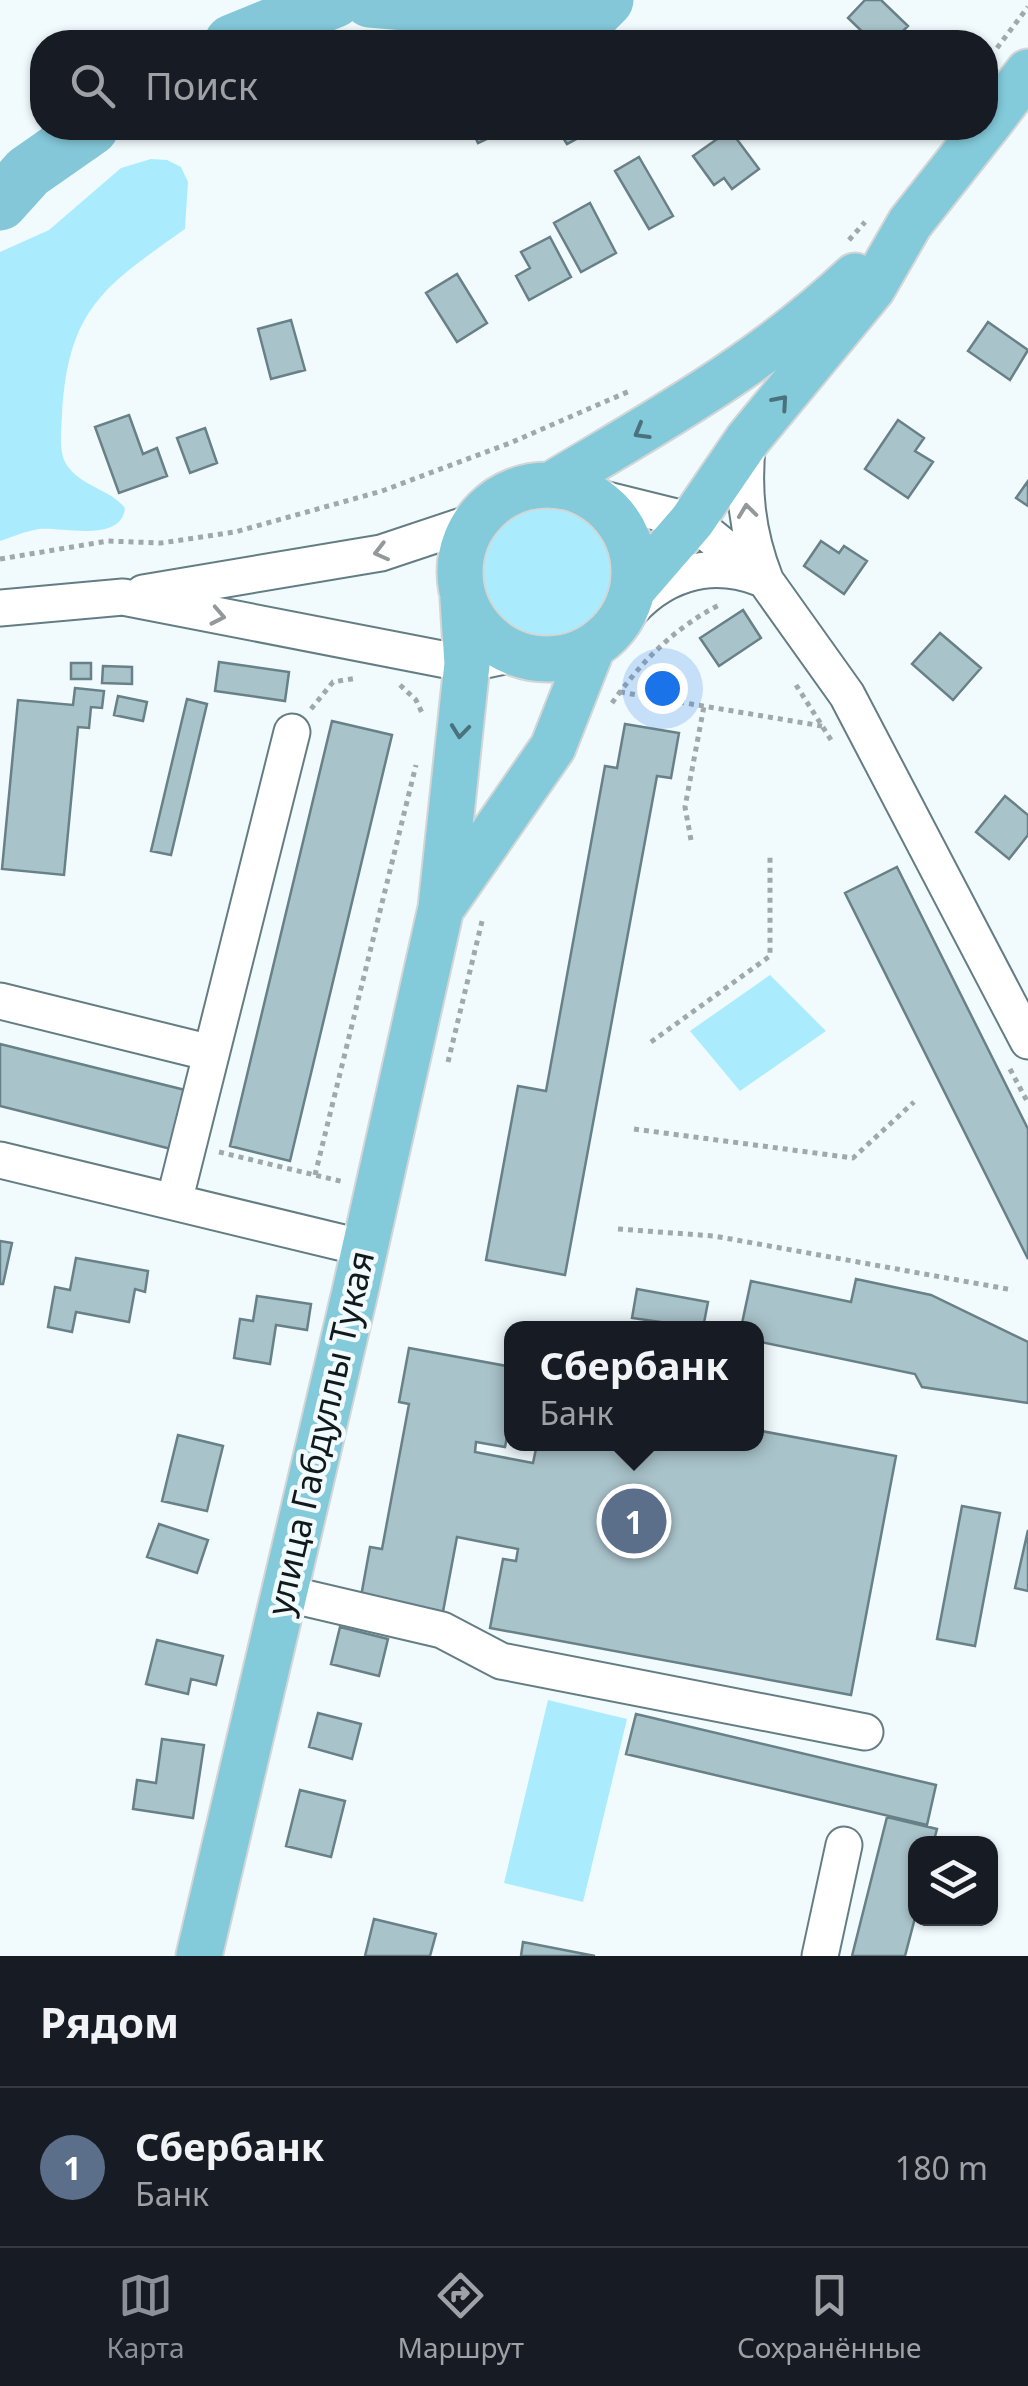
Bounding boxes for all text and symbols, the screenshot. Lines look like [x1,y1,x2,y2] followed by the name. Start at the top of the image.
[30,30,998,140] search box
[65,58,120,113] icon: search
[145,59,258,111] text: Поиск
[769,395,787,414] one-way arrow
[634,420,652,439] one-way arrow
[737,503,758,519] one-way arrow
[373,540,390,561] one-way arrow
[210,604,227,625] one-way arrow
[637,663,688,714] your location
[450,723,471,739] one-way arrow
[255,1246,384,1620] street label: улица Габдуллы Тукая
[504,1321,764,1451] popup
[539,1339,729,1391] text: Сбербанк
[539,1391,613,1434] text: Банк
[602,1484,666,1558] pin: 1
[908,1836,998,1926] map controls
[908,1836,998,1926] button: layers
[40,1993,179,2050] text: Рядом
[135,2120,324,2172] text: Сбербанк
[63,2146,82,2189] text: 1
[895,2146,988,2189] text: 180 m
[135,2172,209,2215] text: Банк
[106,2268,185,2366] tab: Карта
[398,2268,524,2366] tab: Маршрут
[737,2268,922,2366] tab: Сохранённые

